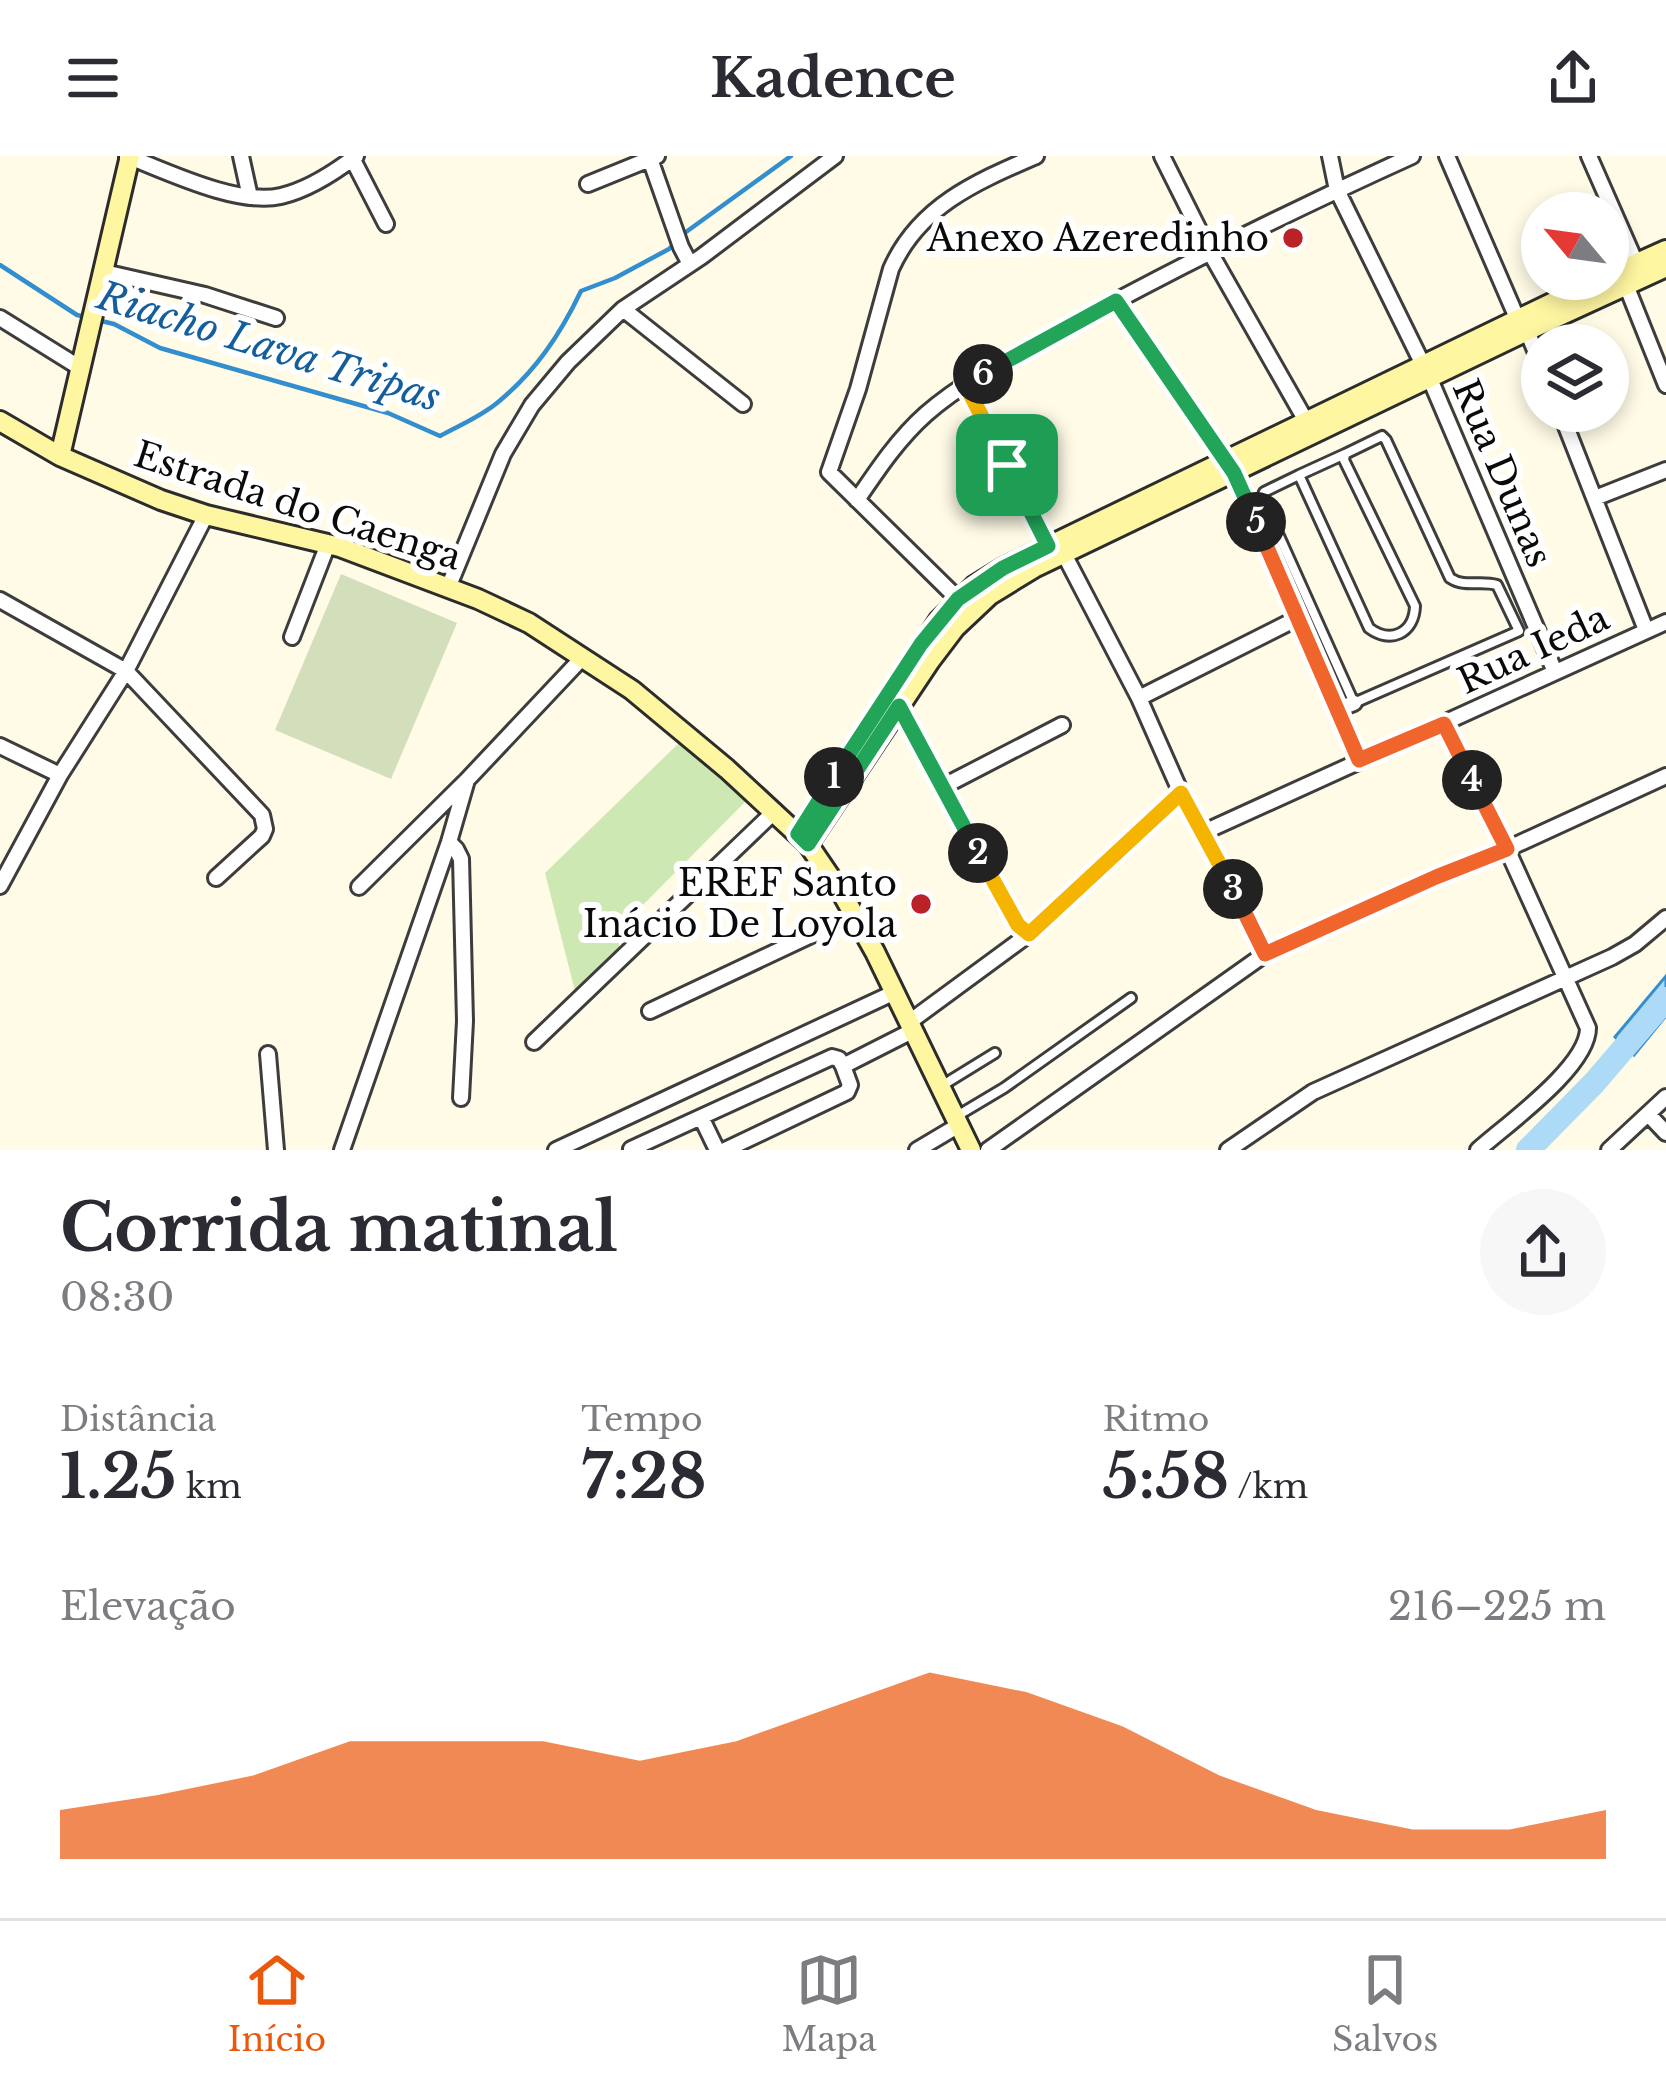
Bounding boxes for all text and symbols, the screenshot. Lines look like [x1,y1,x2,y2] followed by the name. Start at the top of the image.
[60,45,126,111] icon: menu
[710,45,956,112] text: Kadence
[1540,45,1606,111] icon: share
[1521,192,1629,300] north arrow
[1521,192,1629,432] map controls
[926,216,1269,261] place label: Anexo Azeredinho
[1280,225,1306,251] marker: Anexo Azeredinho
[90,271,446,422] water label: Riacho Lava Tripas
[1521,324,1629,432] button: layers
[953,344,1013,404] pin: 6
[972,353,994,394] text: 6
[1443,373,1562,574] street label: Rua Dunas
[956,414,1058,516] pin
[129,431,467,580] street label: Estrada do Caenga
[974,432,1040,498] icon: arrive
[1226,492,1286,552] pin: 5
[1246,501,1266,542] text: 5
[1451,595,1616,704] street label: Rua Ieda
[804,747,864,807] pin: 1
[1442,750,1502,810] pin: 4
[827,756,841,797] text: 1
[1461,759,1483,800] text: 4
[948,823,1008,883] pin: 2
[967,832,989,873] text: 2
[1203,859,1263,919] pin: 3
[583,861,897,947] place label: EREF Santo Inácio De Loyola
[1222,868,1244,909] text: 3
[908,891,934,917] marker: EREF Santo Inácio De Loyola
[60,1187,618,1269] text: Corrida matinal
[1480,1189,1606,1315] button: share
[60,1273,174,1322] text: 08:30
[60,1399,216,1440] text: Distância
[581,1399,703,1440] text: Tempo
[1103,1399,1209,1440] text: Ritmo
[60,1440,177,1514] text: 1.25
[581,1440,707,1514] text: 7:28
[1103,1440,1229,1514] text: 5:58
[177,1466,242,1507] text: km
[1229,1466,1308,1507] text: /km
[60,1582,236,1631] text: Elevação
[1388,1582,1606,1631] text: 216–225 m
[228,1947,326,2060] tab: Início
[782,1947,877,2060] tab: Mapa
[1332,1947,1438,2060] tab: Salvos

